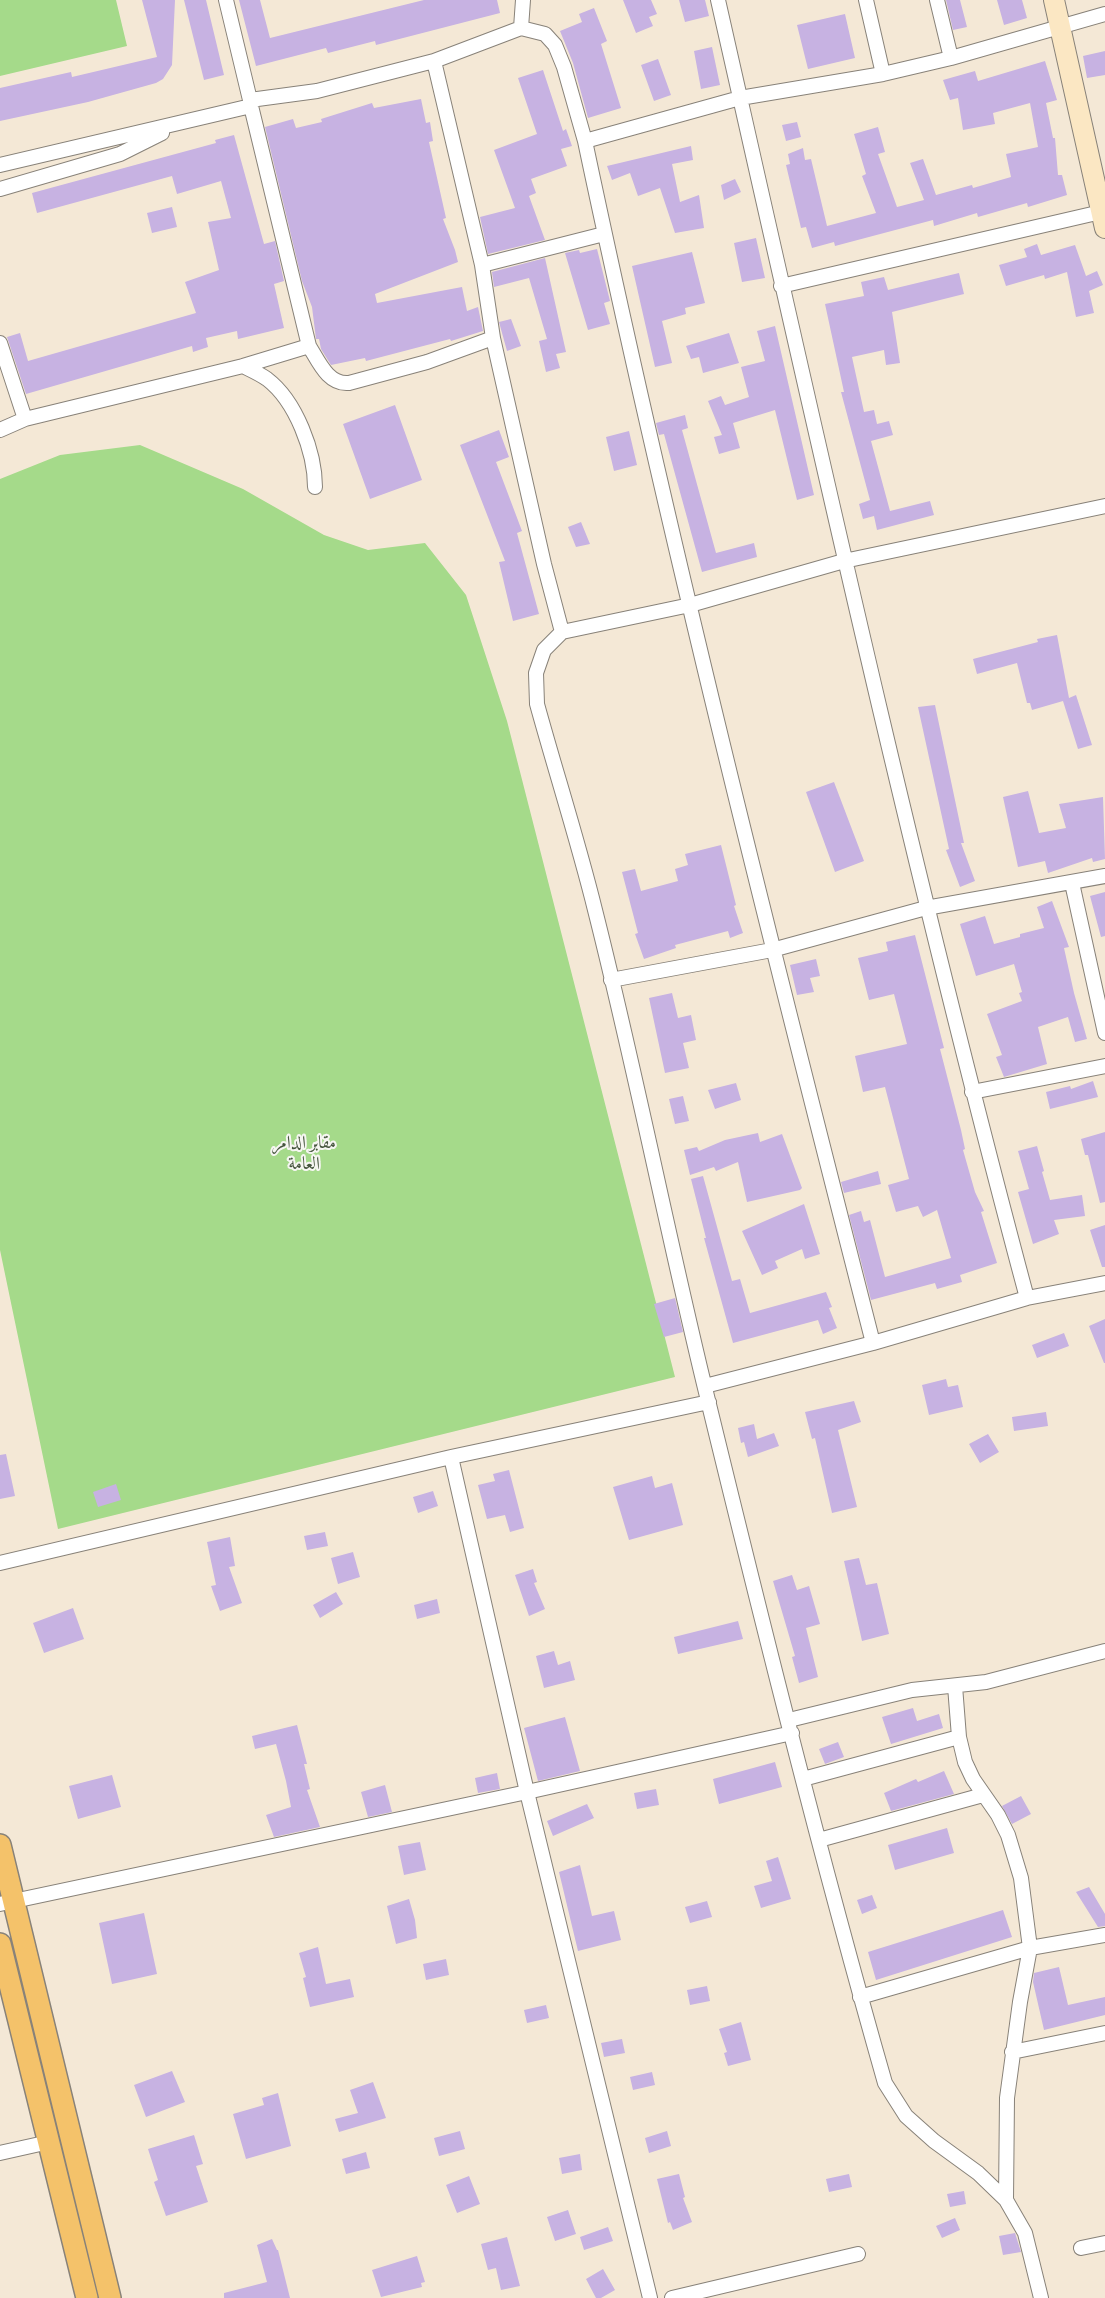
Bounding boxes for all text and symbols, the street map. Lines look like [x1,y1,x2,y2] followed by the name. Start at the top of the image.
[272,1134,336,1176] park label: مقابر الدامر العامة

